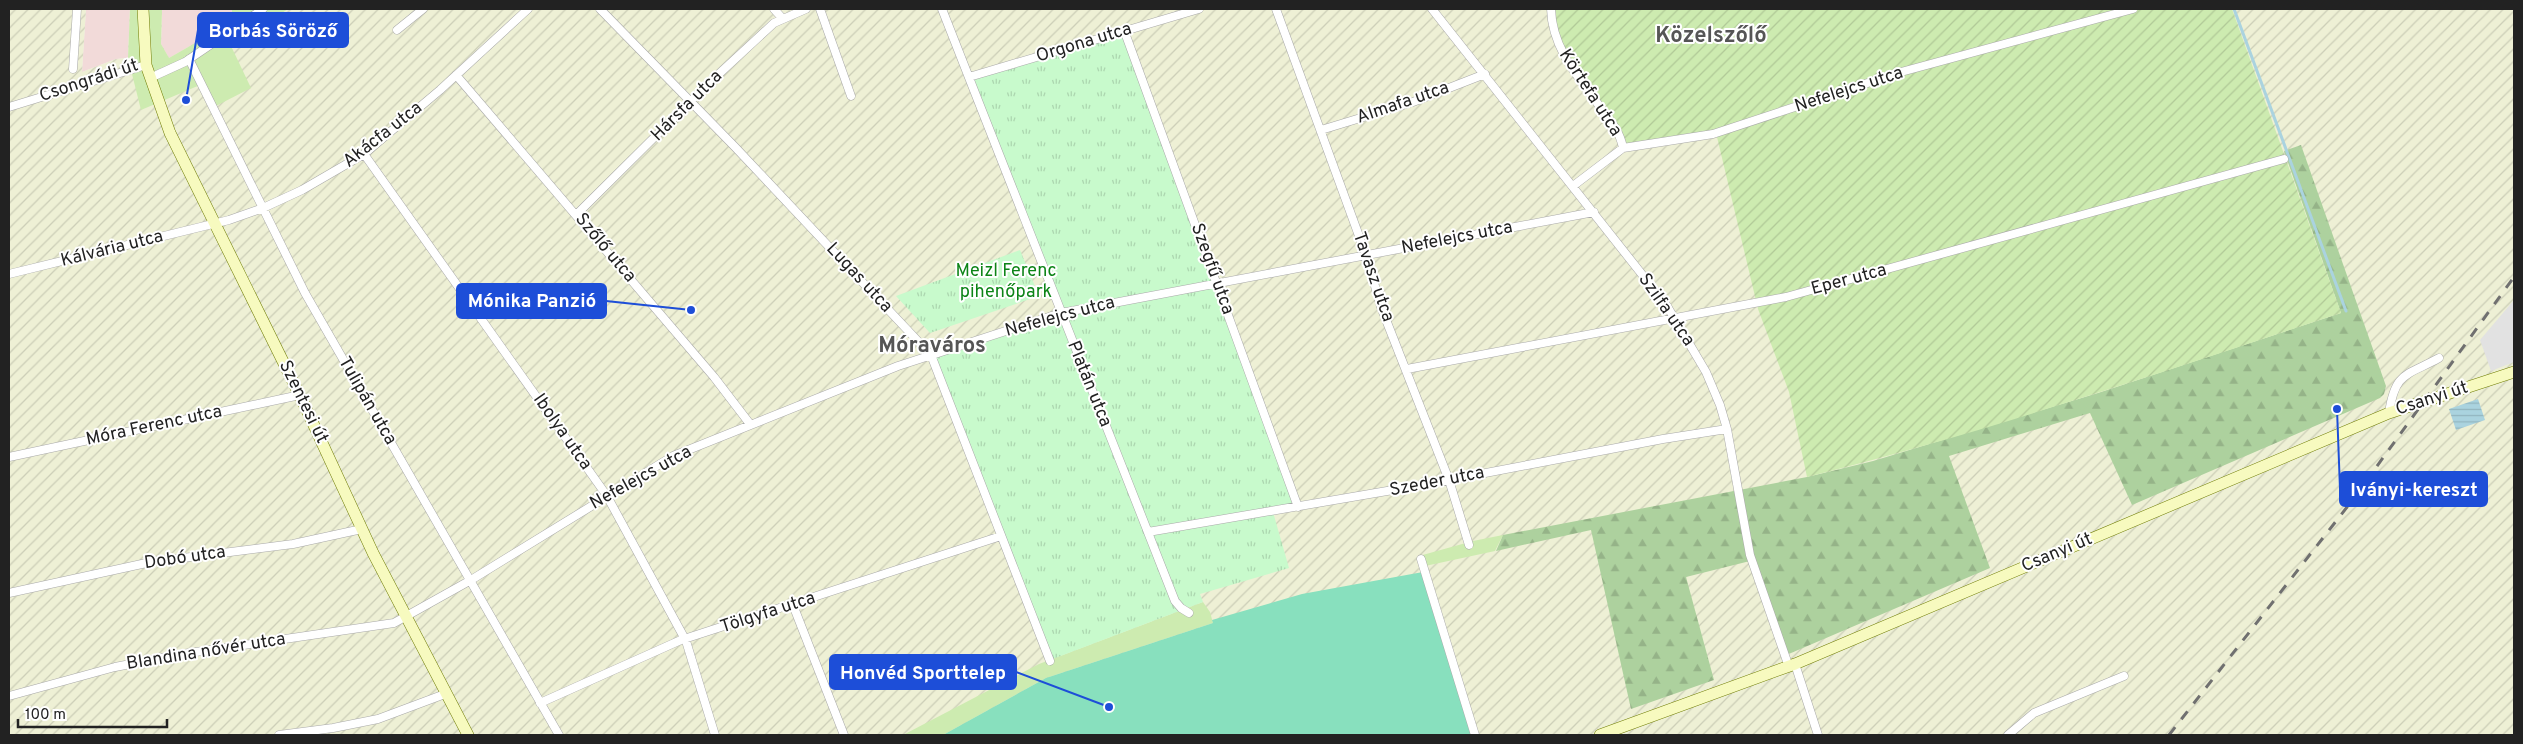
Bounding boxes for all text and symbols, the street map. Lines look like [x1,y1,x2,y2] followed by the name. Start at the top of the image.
[198,13,348,47] callout: Borbás Söröző
[1033,18,1135,68] street label: Orgona utca
[208,20,339,44] text: Borbás Söröző
[1655,23,1768,50] district label: Közelszőlő
[1553,45,1627,141] street label: Körtefa utca
[37,54,141,108] street label: Csongrádi út
[1792,62,1906,118] street label: Nefelejcs utca
[646,65,728,147] street label: Hársfa utca
[1354,76,1452,130] street label: Almafa utca
[339,97,427,173] street label: Akácfa utca
[569,209,641,287] street label: Szőlő utca
[1399,216,1515,260] street label: Nefelejcs utca
[1185,220,1239,318] street label: Szegfű utca
[58,225,166,273] street label: Kálvária utca
[1347,229,1399,325] street label: Tavasz utca
[821,238,897,318] street label: Lugas utca
[1809,259,1889,301] street label: Eper utca
[955,260,1057,304] park label: Meizl Ferenc pihenőpark
[1633,269,1699,351] street label: Szilfa utca
[457,284,606,318] callout: Mónika Panzió
[468,290,596,314] text: Mónika Panzió
[1003,291,1117,343] street label: Nefelejcs utca
[878,333,986,360] district label: Móraváros
[1061,338,1117,430] street label: Platán utca
[332,353,402,449] street label: Tulipán utca
[273,357,333,447] street label: Szentesi út
[2393,377,2471,421] street label: Csanyi út
[527,389,597,475] street label: Ibolya utca
[84,400,224,452] street label: Móra Ferenc utca
[586,441,696,515] street label: Nefelejcs utca
[1388,462,1486,502] street label: Szeder utca
[2340,472,2487,506] callout: Iványi-kereszt
[2350,479,2478,503] text: Iványi-kereszt
[2018,528,2096,578] street label: Csanyi út
[143,541,227,575] street label: Dobó utca
[718,587,818,639] street label: Tölgyfa utca
[125,628,287,676] street label: Blandina nővér utca
[830,655,1016,689] callout: Honvéd Sporttelep
[840,662,1006,686] text: Honvéd Sporttelep
[18,696,166,728] scale bar
[25,706,66,725] text: 100 m

